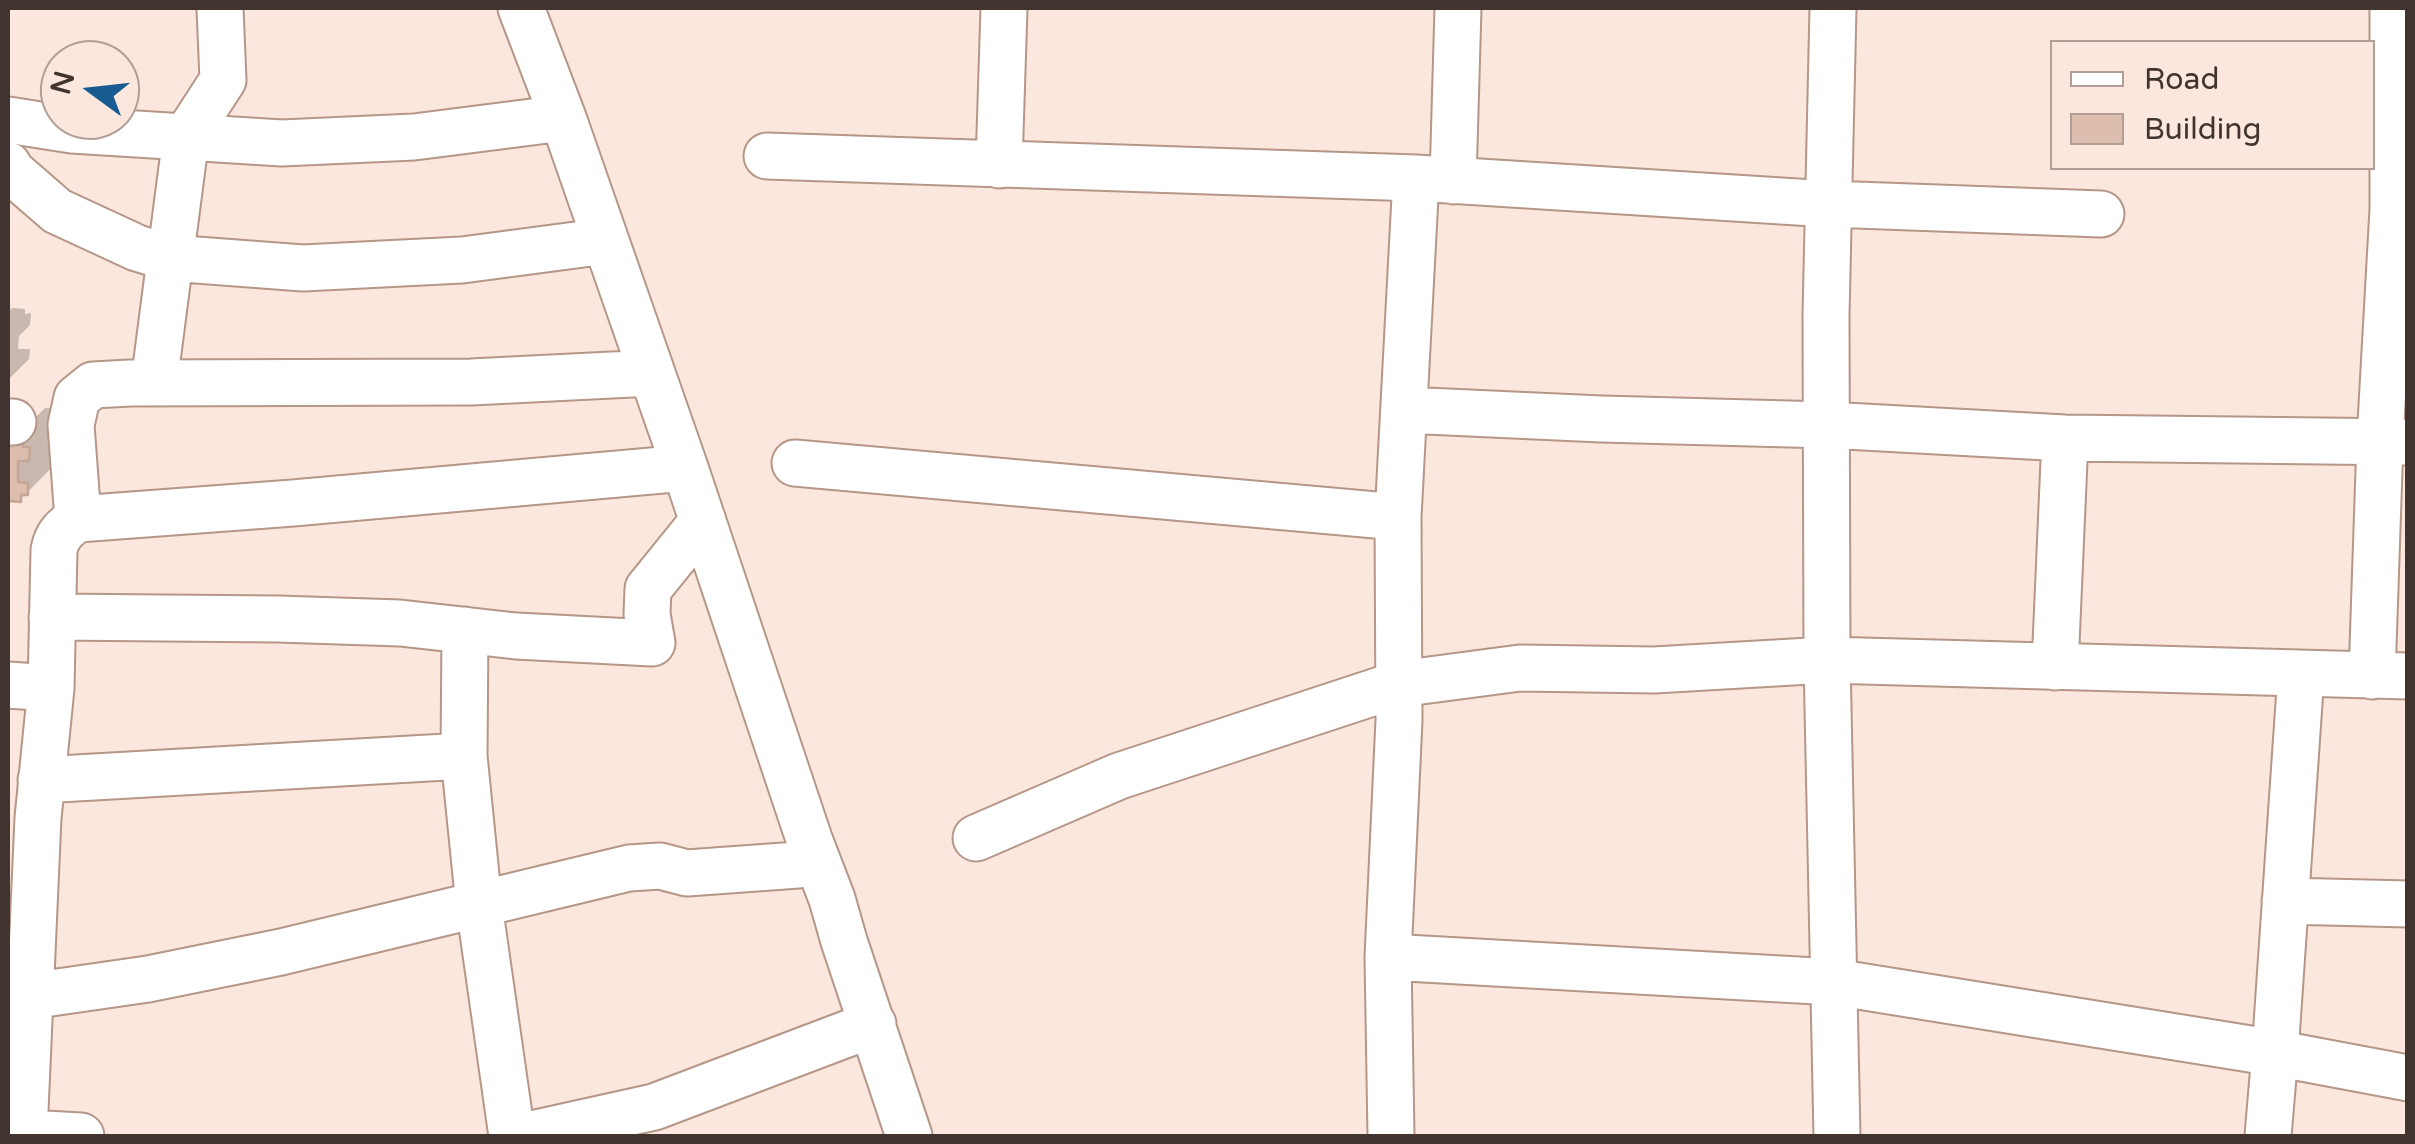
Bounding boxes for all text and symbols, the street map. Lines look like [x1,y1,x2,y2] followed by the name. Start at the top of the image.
[40,40,140,140] north arrow
[2050,40,2375,170] legend
[2144,61,2219,98] text: Road
[44,68,82,98] text: N
[2144,111,2261,148] text: Building

